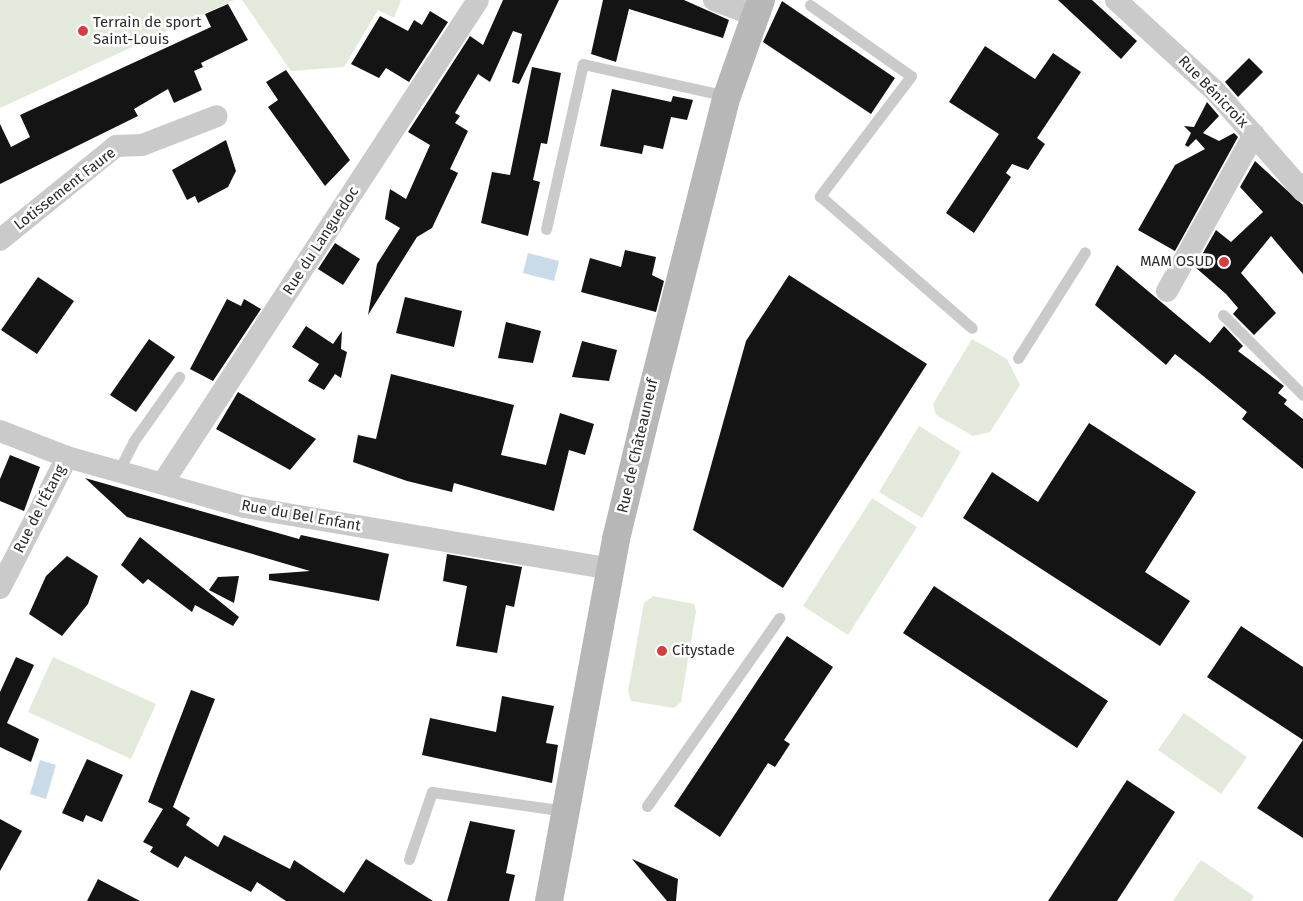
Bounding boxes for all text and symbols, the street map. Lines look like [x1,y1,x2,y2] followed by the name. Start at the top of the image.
[93,13,201,48] place label: Terrain de sport Saint-Louis
[77,25,89,37] marker: Terrain de sport Saint-Louis
[1174,52,1252,132] street label: Rue Bénicroix
[11,144,119,234] street label: Lotissement Faure
[279,184,363,298] street label: Rue du Languedoc
[1140,253,1214,271] place label: MAM OSUD
[1218,256,1230,268] marker: MAM OSUD
[614,377,662,515] street label: Rue de Châteauneuf
[10,462,70,556] street label: Rue de l'Étang
[240,497,362,535] street label: Rue du Bel Enfant
[672,642,735,660] place label: Citystade
[656,645,668,657] marker: Citystade

